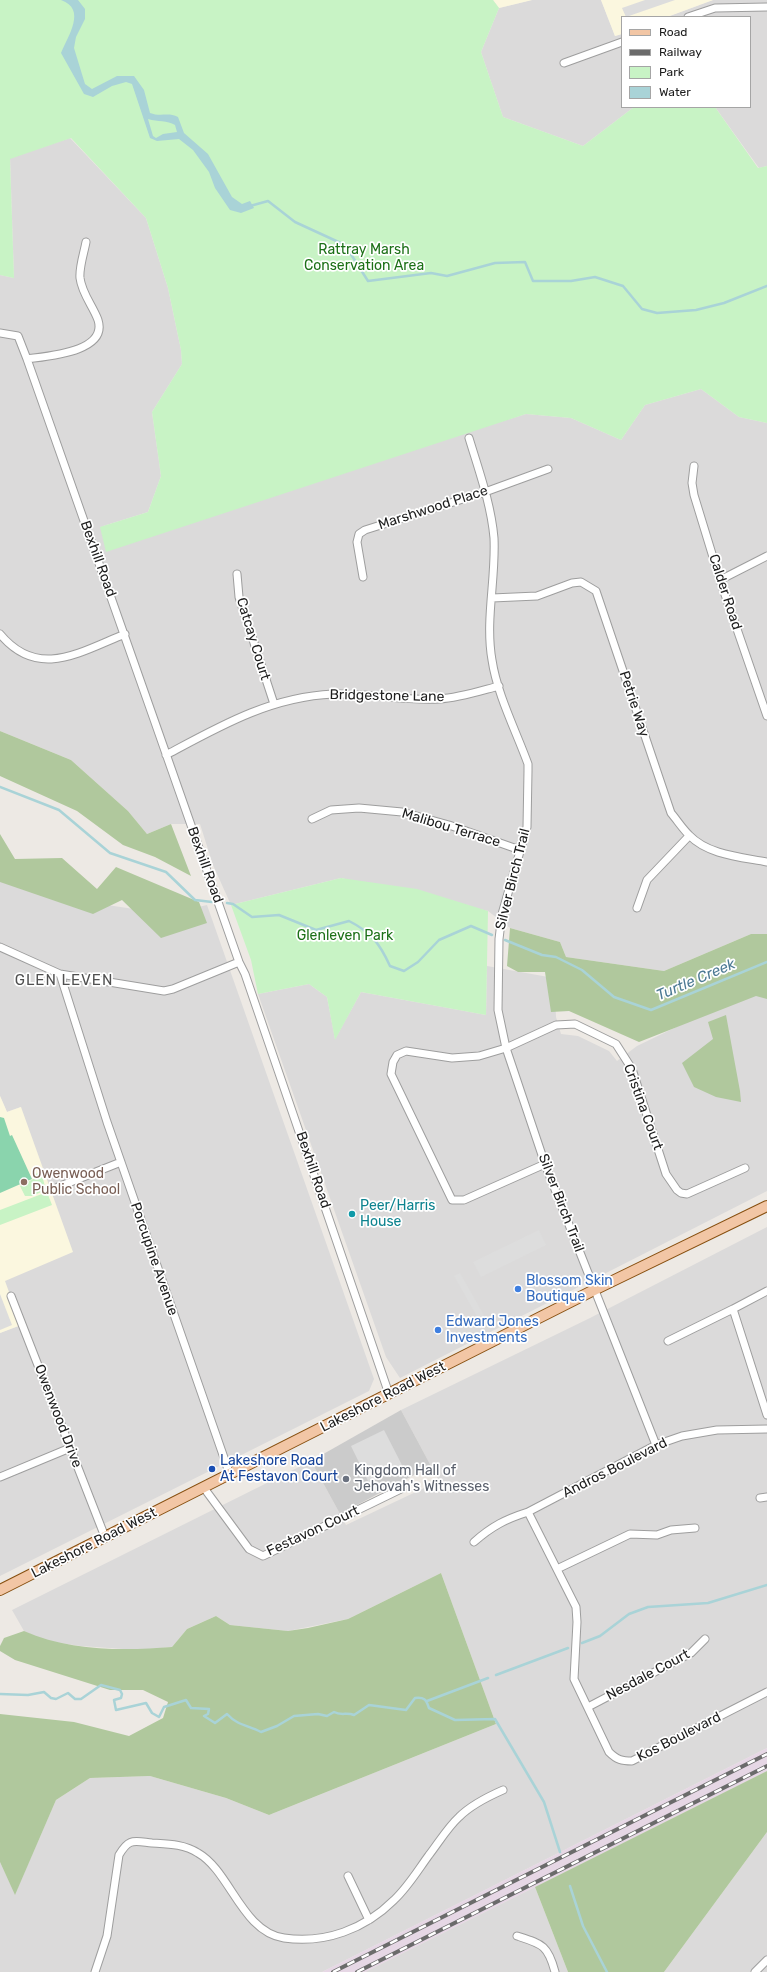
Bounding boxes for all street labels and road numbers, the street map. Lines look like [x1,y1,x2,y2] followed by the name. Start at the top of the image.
[376,482,490,534] street label: Marshwood Place
[76,519,120,599] street label: Bexhill Road
[705,552,745,632] street label: Calder Road
[232,596,274,682] street label: Catcay Court
[615,669,653,739] street label: Petrie Way
[329,687,445,705] street label: Bridgestone Lane
[400,805,502,851] street label: Malibou Terrace
[183,825,227,905] street label: Bexhill Road
[492,827,534,931] street label: Silver Birch Trail
[620,1062,666,1152] street label: Cristina Court
[292,1129,334,1211] street label: Bexhill Road
[535,1151,587,1255] street label: Silver Birch Trail
[127,1200,181,1318] street label: Porcupine Avenue
[318,1358,448,1436] street label: Lakeshore Road West
[31,1362,85,1470] street label: Owenwood Drive
[560,1434,670,1502] street label: Andros Boulevard
[264,1502,362,1560] street label: Festavon Court
[29,1504,159,1582] street label: Lakeshore Road West
[603,1646,693,1704] street label: Nesdale Court
[634,1709,724,1765] street label: Kos Boulevard

